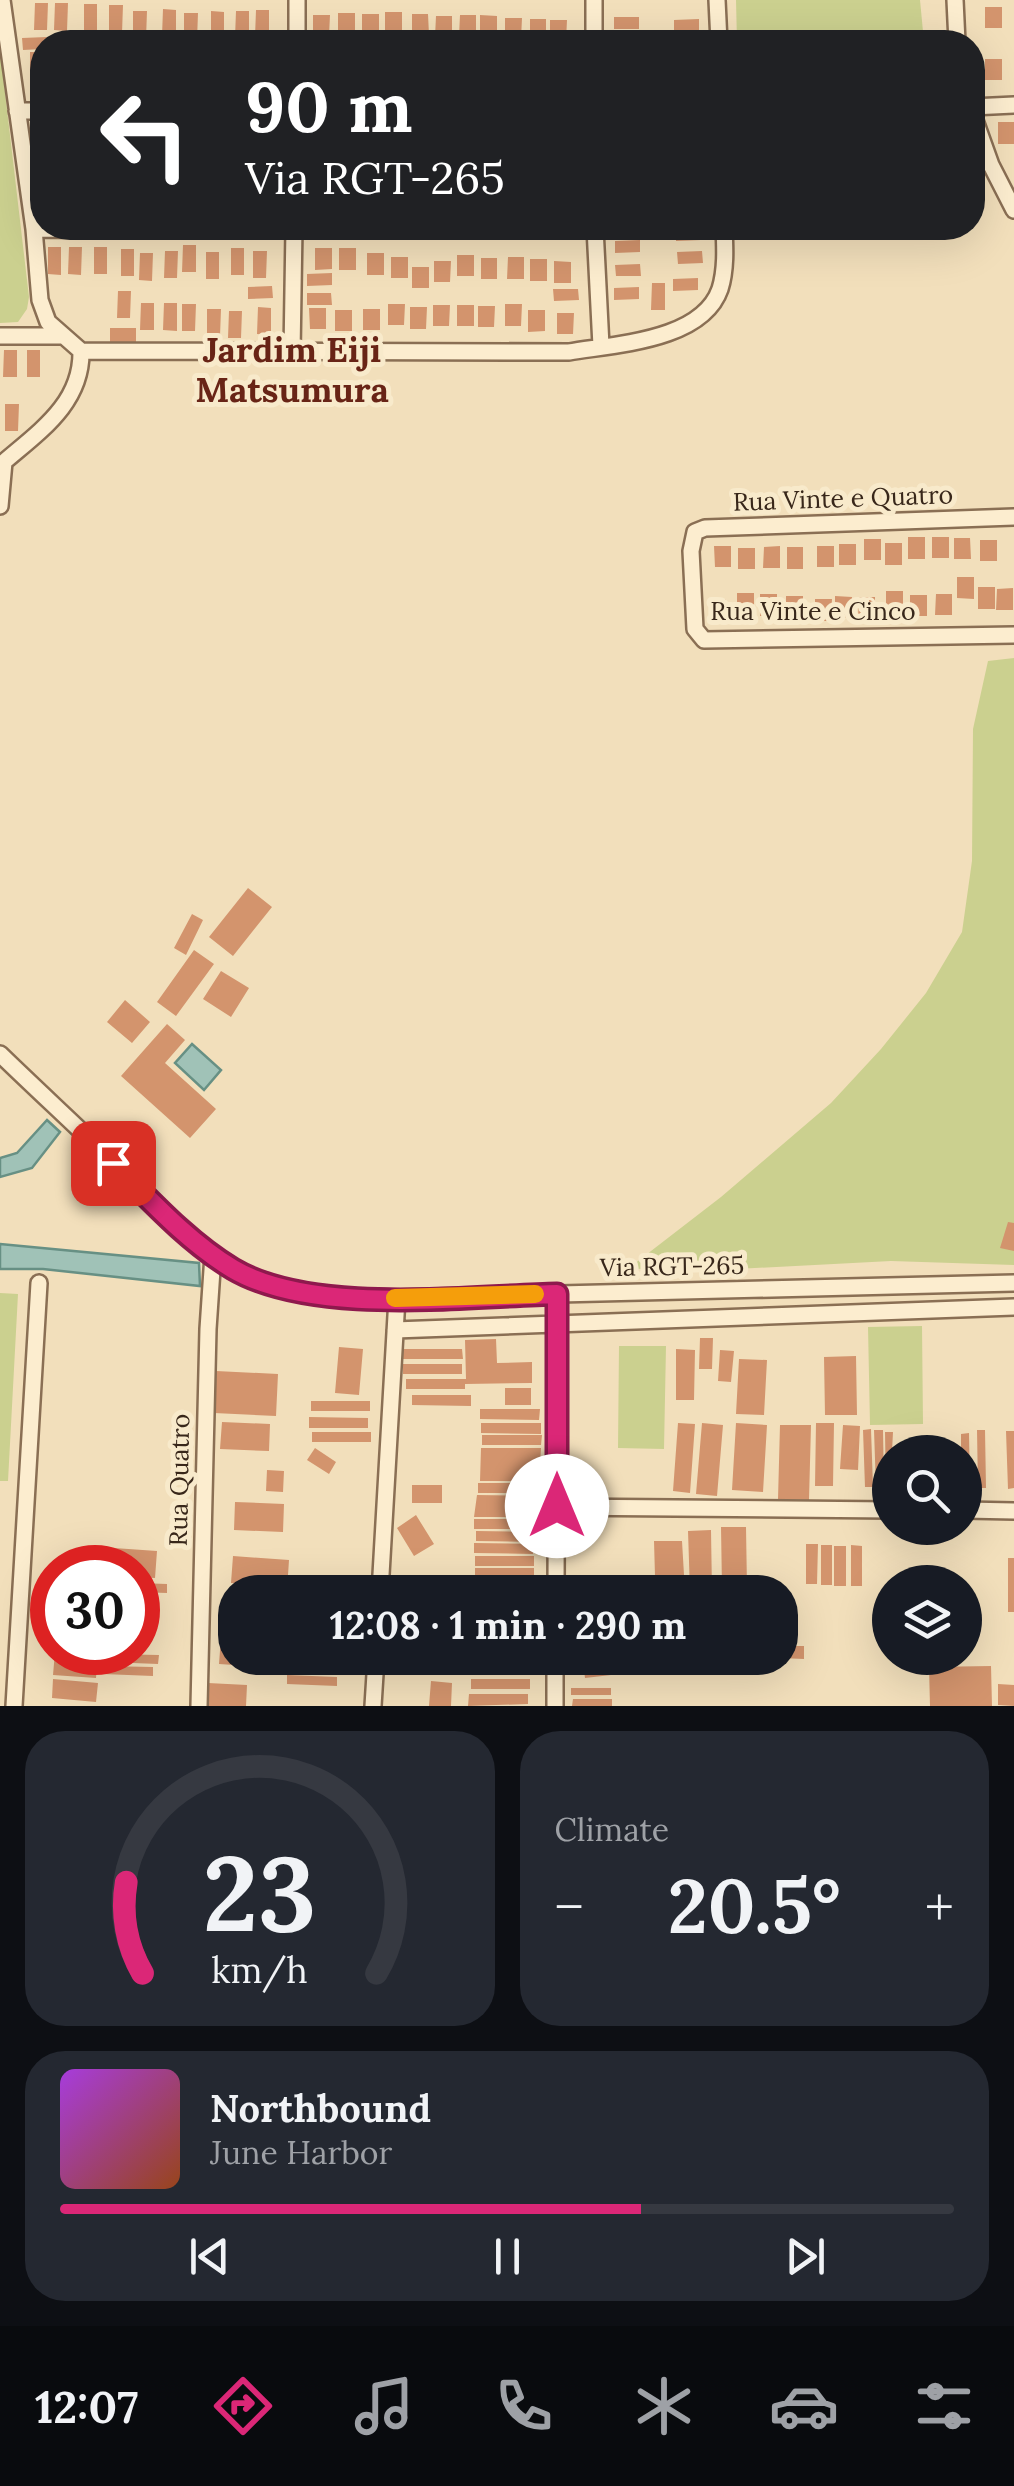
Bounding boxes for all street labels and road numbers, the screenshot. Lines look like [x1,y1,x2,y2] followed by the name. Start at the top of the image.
[732,478,954,518] street label: Rua Vinte e Quatro
[710,595,916,627] street label: Rua Vinte e Cinco
[599,1249,744,1283] street label: Via RGT-265
[162,1413,196,1547] street label: Rua Quatro

